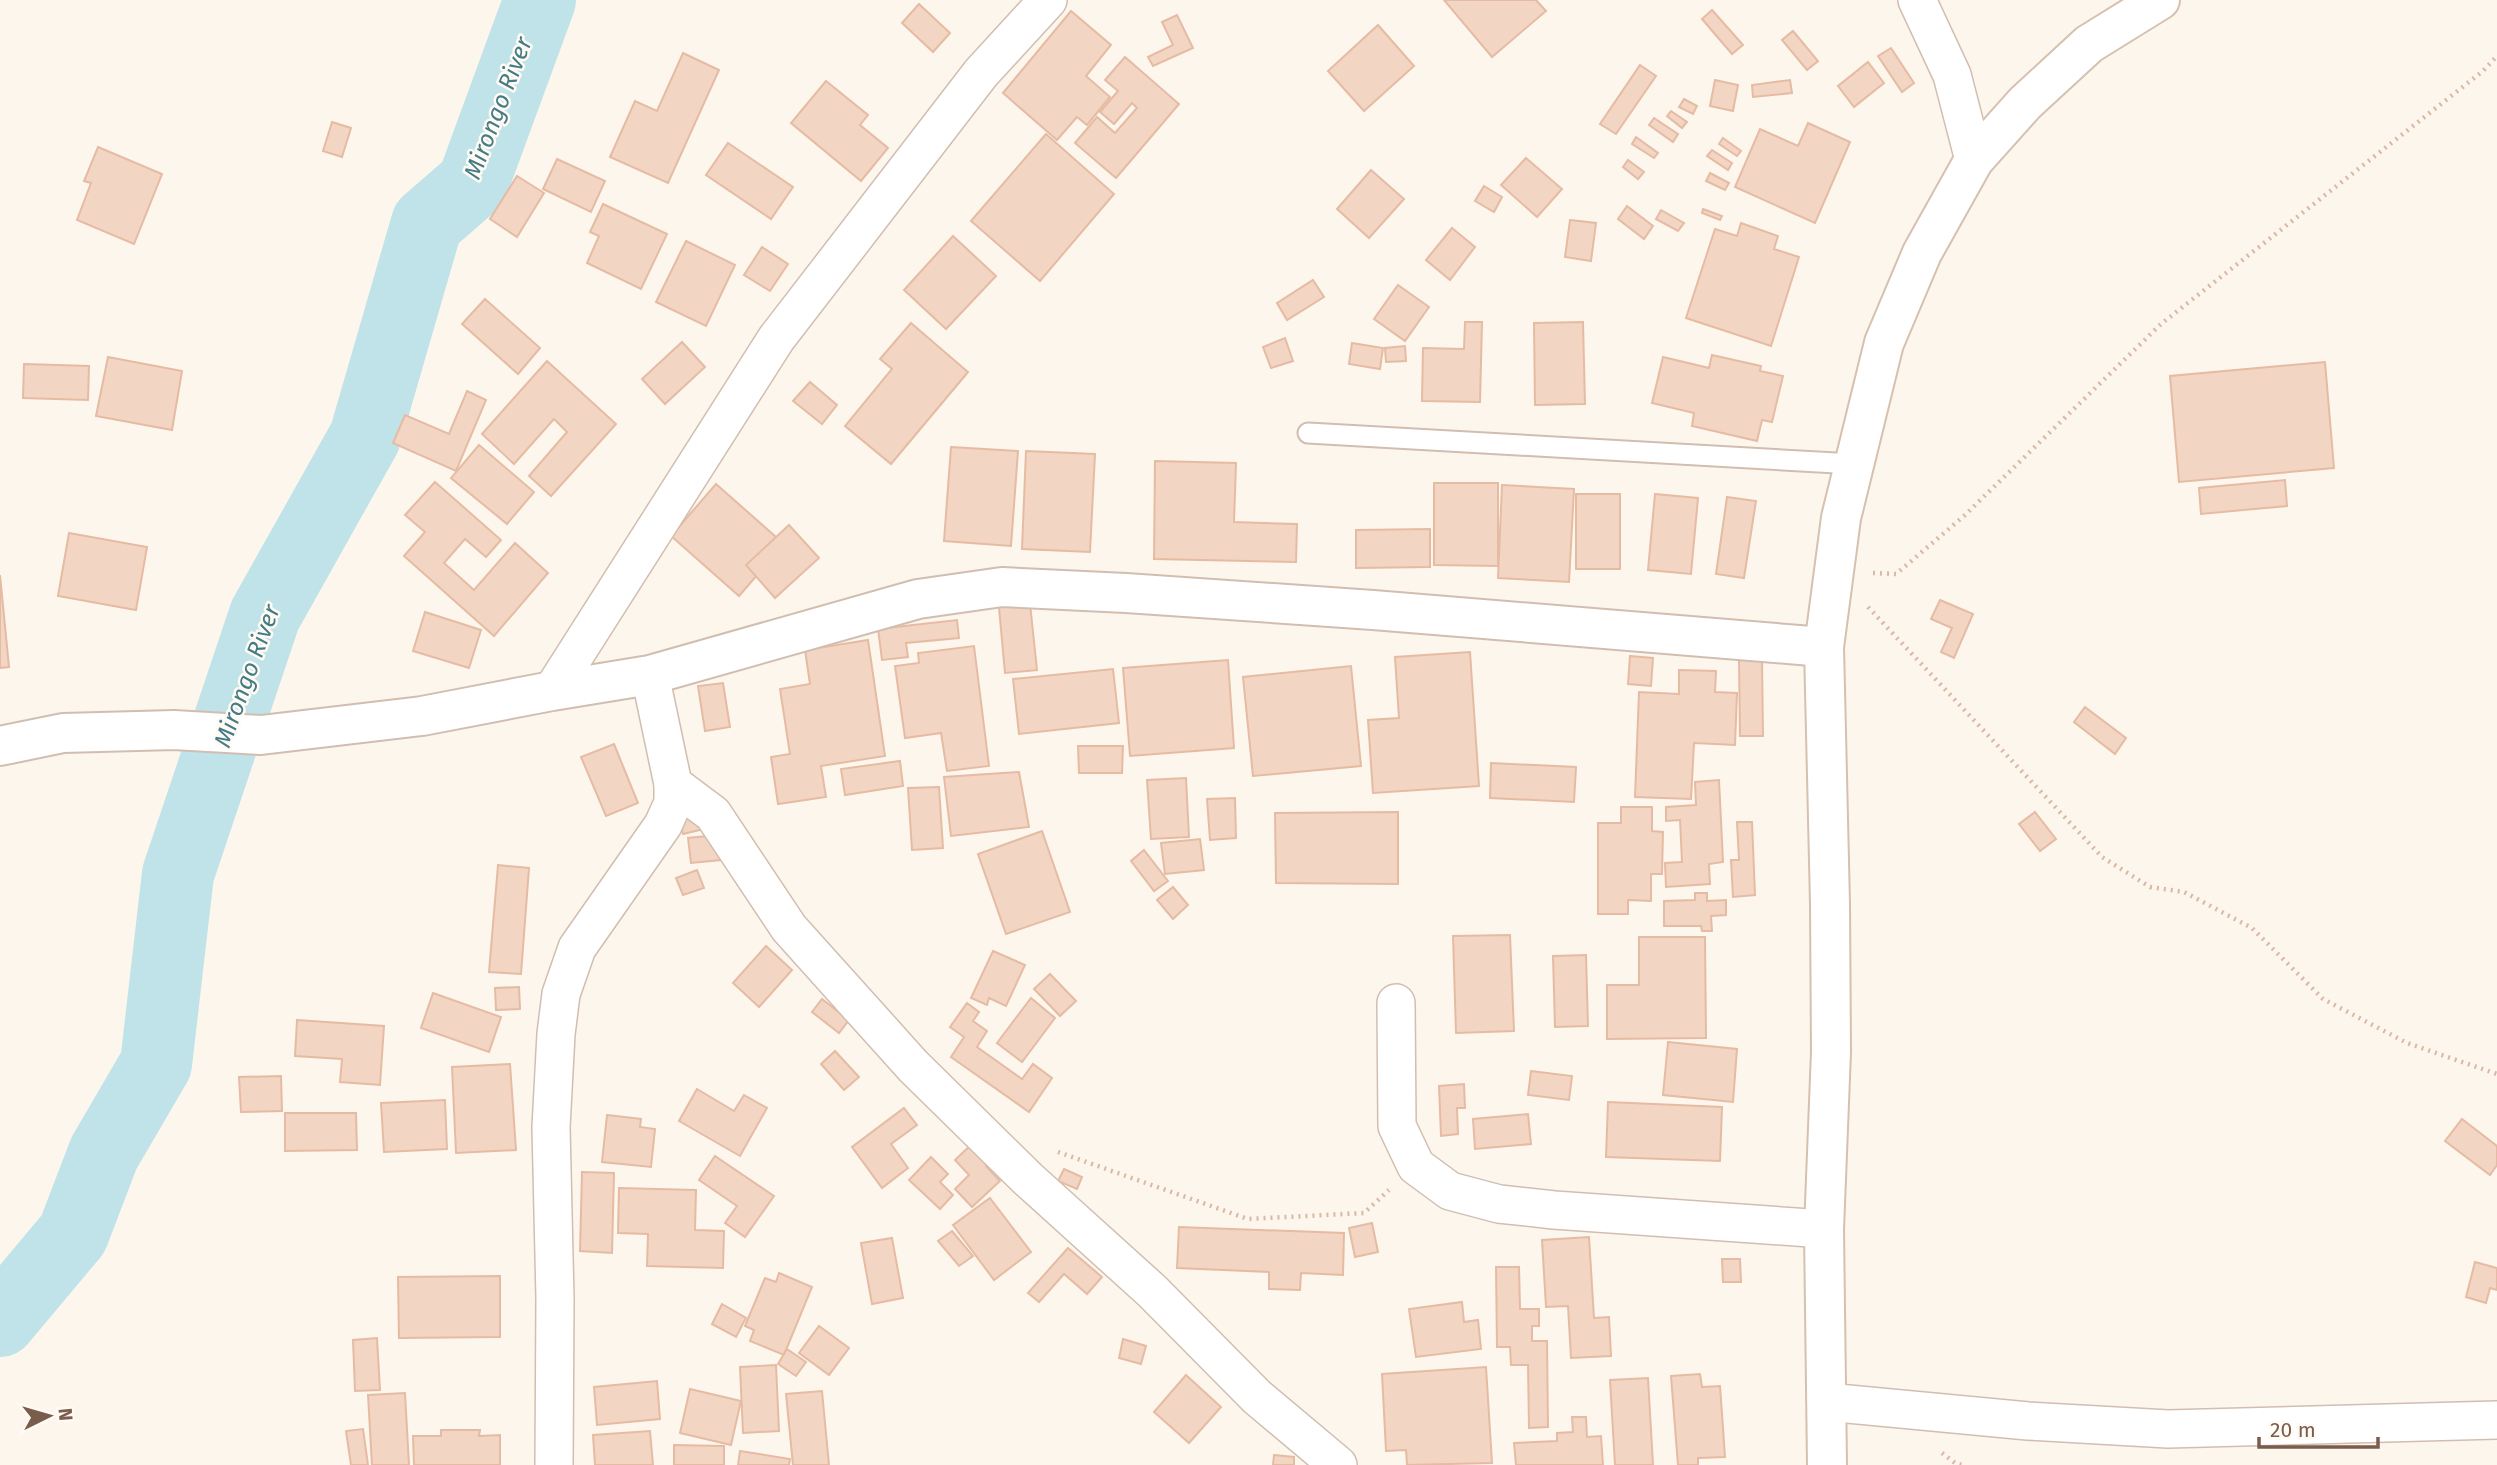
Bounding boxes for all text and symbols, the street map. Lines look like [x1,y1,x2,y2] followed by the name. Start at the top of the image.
[458,32,538,183] water label: Mirongo River
[208,600,286,751] water label: Mirongo River
[14,1381,84,1451] north arrow
[2259,1406,2378,1450] scale bar
[53,1407,77,1422] text: N
[2270,1417,2316,1443] text: 20 m

